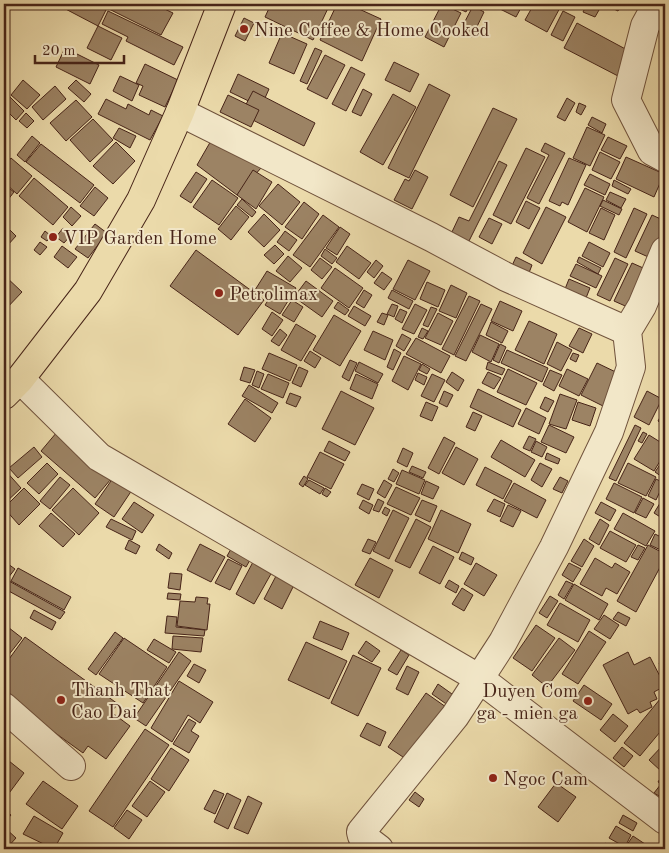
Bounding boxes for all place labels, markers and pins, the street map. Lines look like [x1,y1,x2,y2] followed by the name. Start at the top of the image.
[254,22,490,41] place label: Nine Coffee & Home Cooked
[238,23,250,35] marker: Nine Coffee & Home Cooked
[63,230,217,249] place label: VIP Garden Home
[47,231,59,243] marker: VIP Garden Home
[229,286,318,305] place label: Petrolimax
[213,287,225,299] marker: Petrolimax
[71,682,170,723] place label: Thanh That Cao Dai
[477,683,579,724] place label: Duyen Com ga - mien ga
[55,694,67,706] marker: Thanh That Cao Dai
[582,695,594,707] marker: Duyen Com ga - mien ga
[503,771,588,790] place label: Ngoc Cam
[487,772,499,784] marker: Ngoc Cam

